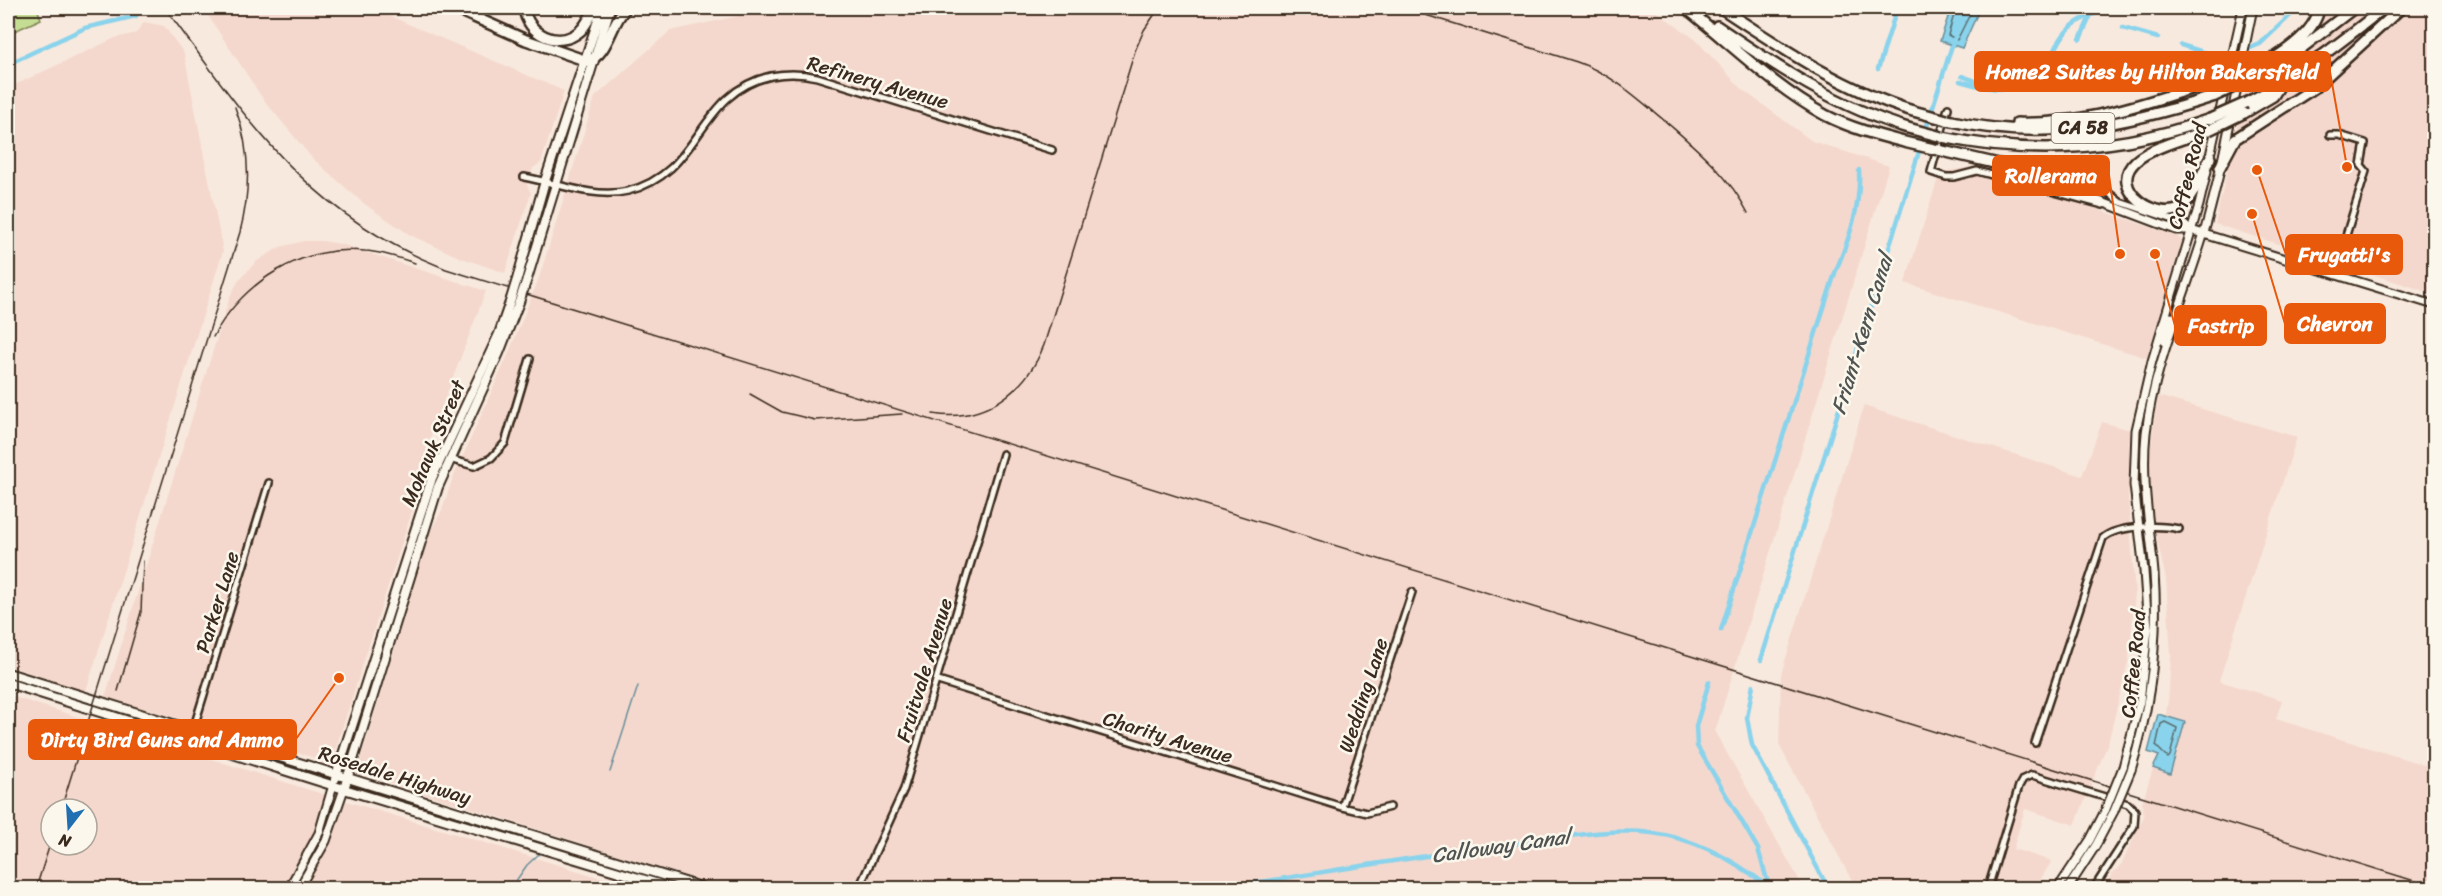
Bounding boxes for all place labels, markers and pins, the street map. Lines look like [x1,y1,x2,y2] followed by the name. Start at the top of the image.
[1975,52,2330,91] callout: Home2 Suites by Hilton Bakersfield
[1993,156,2109,195] callout: Rollerama
[2286,235,2402,274] callout: Frugatti's
[2285,304,2385,343] callout: Chevron
[2175,306,2266,345] callout: Fastrip
[29,720,296,759] callout: Dirty Bird Guns and Ammo

